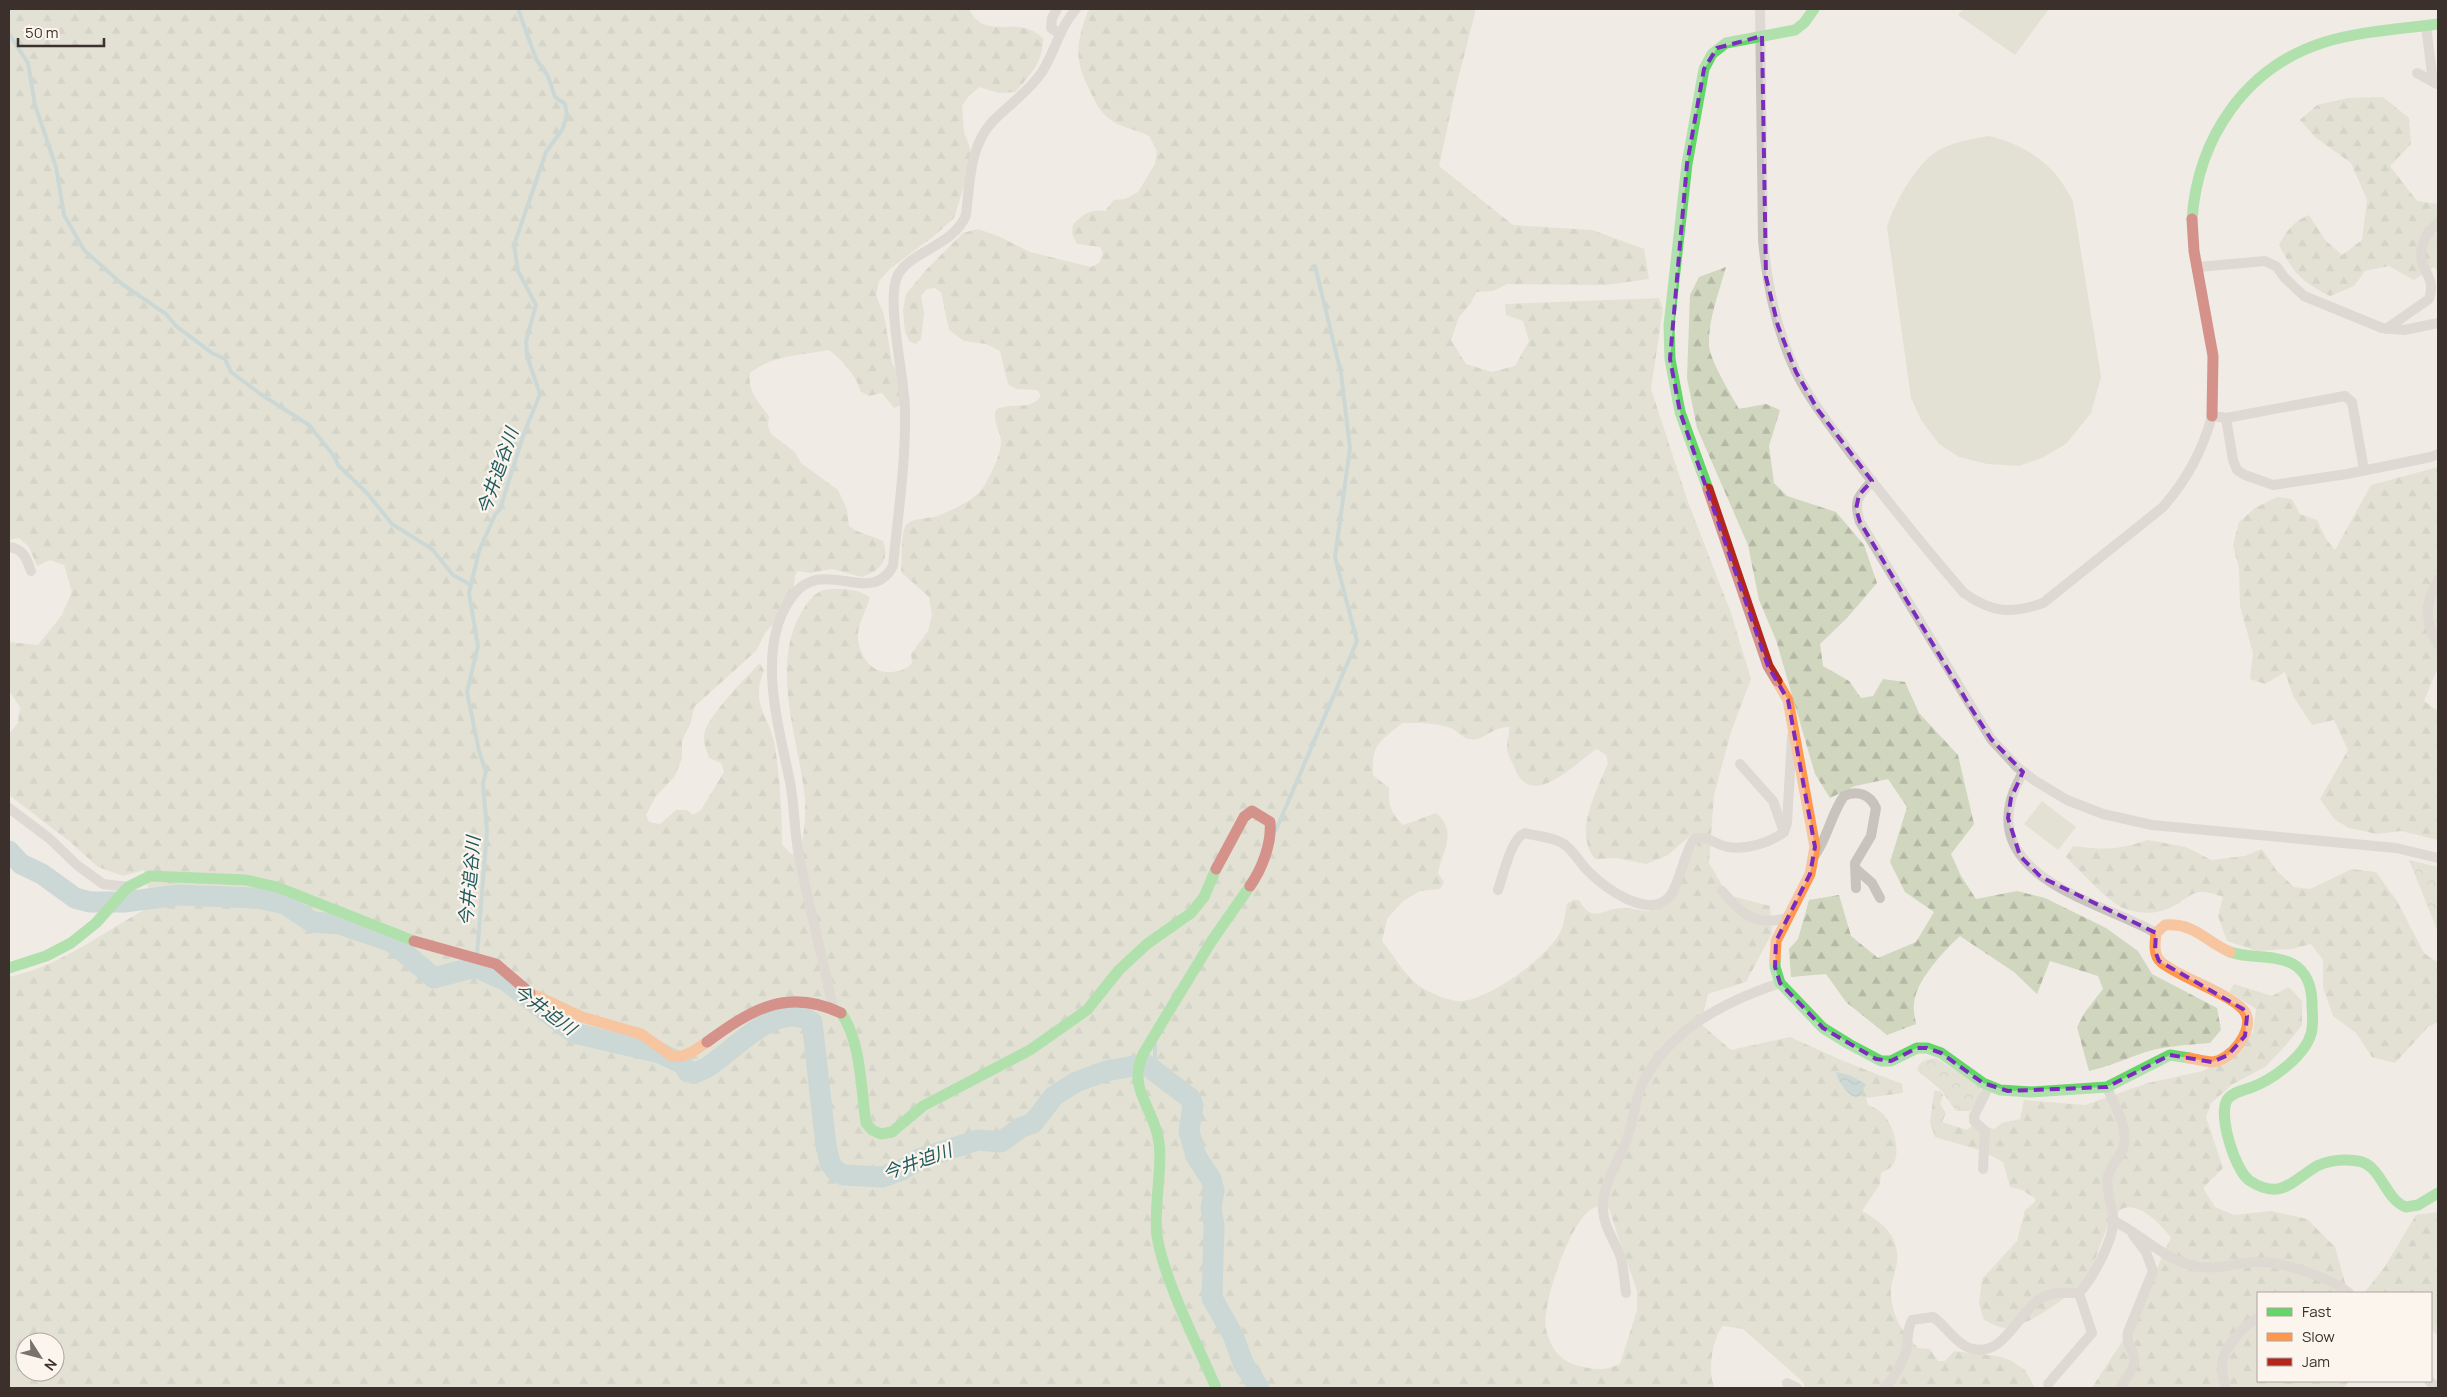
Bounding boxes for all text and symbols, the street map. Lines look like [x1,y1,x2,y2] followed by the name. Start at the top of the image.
[18,15,104,47] scale bar
[25,22,59,43] text: 50 m
[471,423,524,517] water label: 今井追谷川
[453,833,485,927] water label: 今井追谷川
[509,978,583,1041] water label: 今井迫川
[879,1137,957,1185] water label: 今井迫川
[2257,1292,2432,1382] legend
[2302,1301,2331,1322] text: Fast
[2302,1326,2335,1347] text: Slow
[15,1332,65,1382] north arrow
[2302,1351,2330,1372] text: Jam
[40,1355,62,1375] text: N

